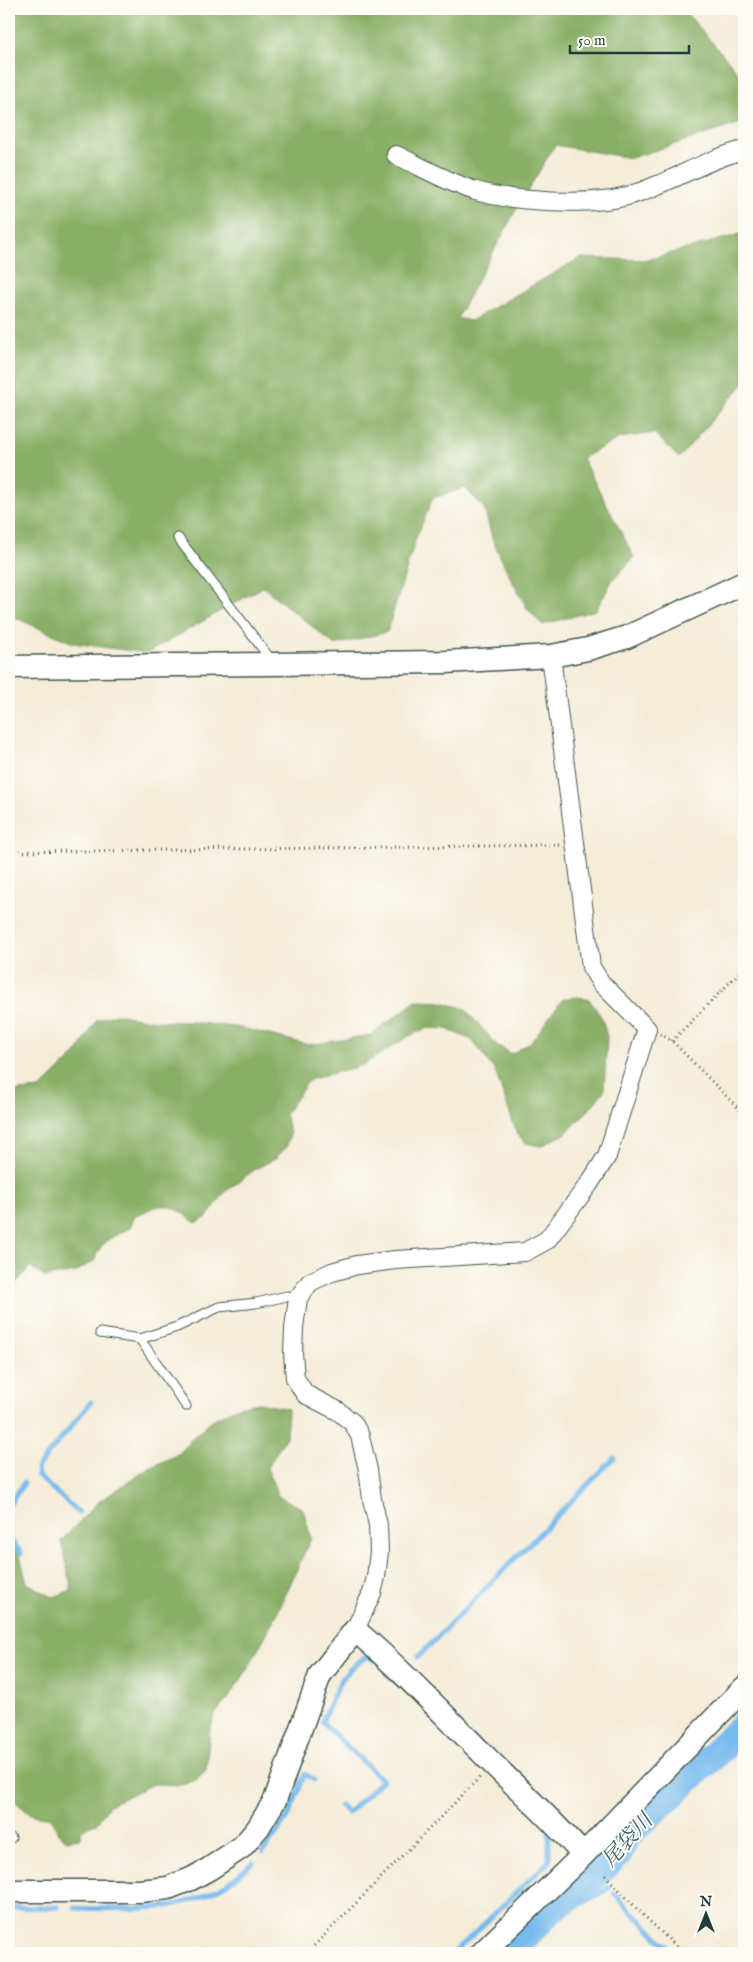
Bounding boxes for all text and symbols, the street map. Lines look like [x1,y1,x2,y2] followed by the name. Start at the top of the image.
[570,22,689,54] scale bar
[578,31,606,50] text: 50 m
[597,1807,661,1873] water label: 尾袋川
[680,1890,730,1940] north arrow
[699,1893,712,1911] text: N

